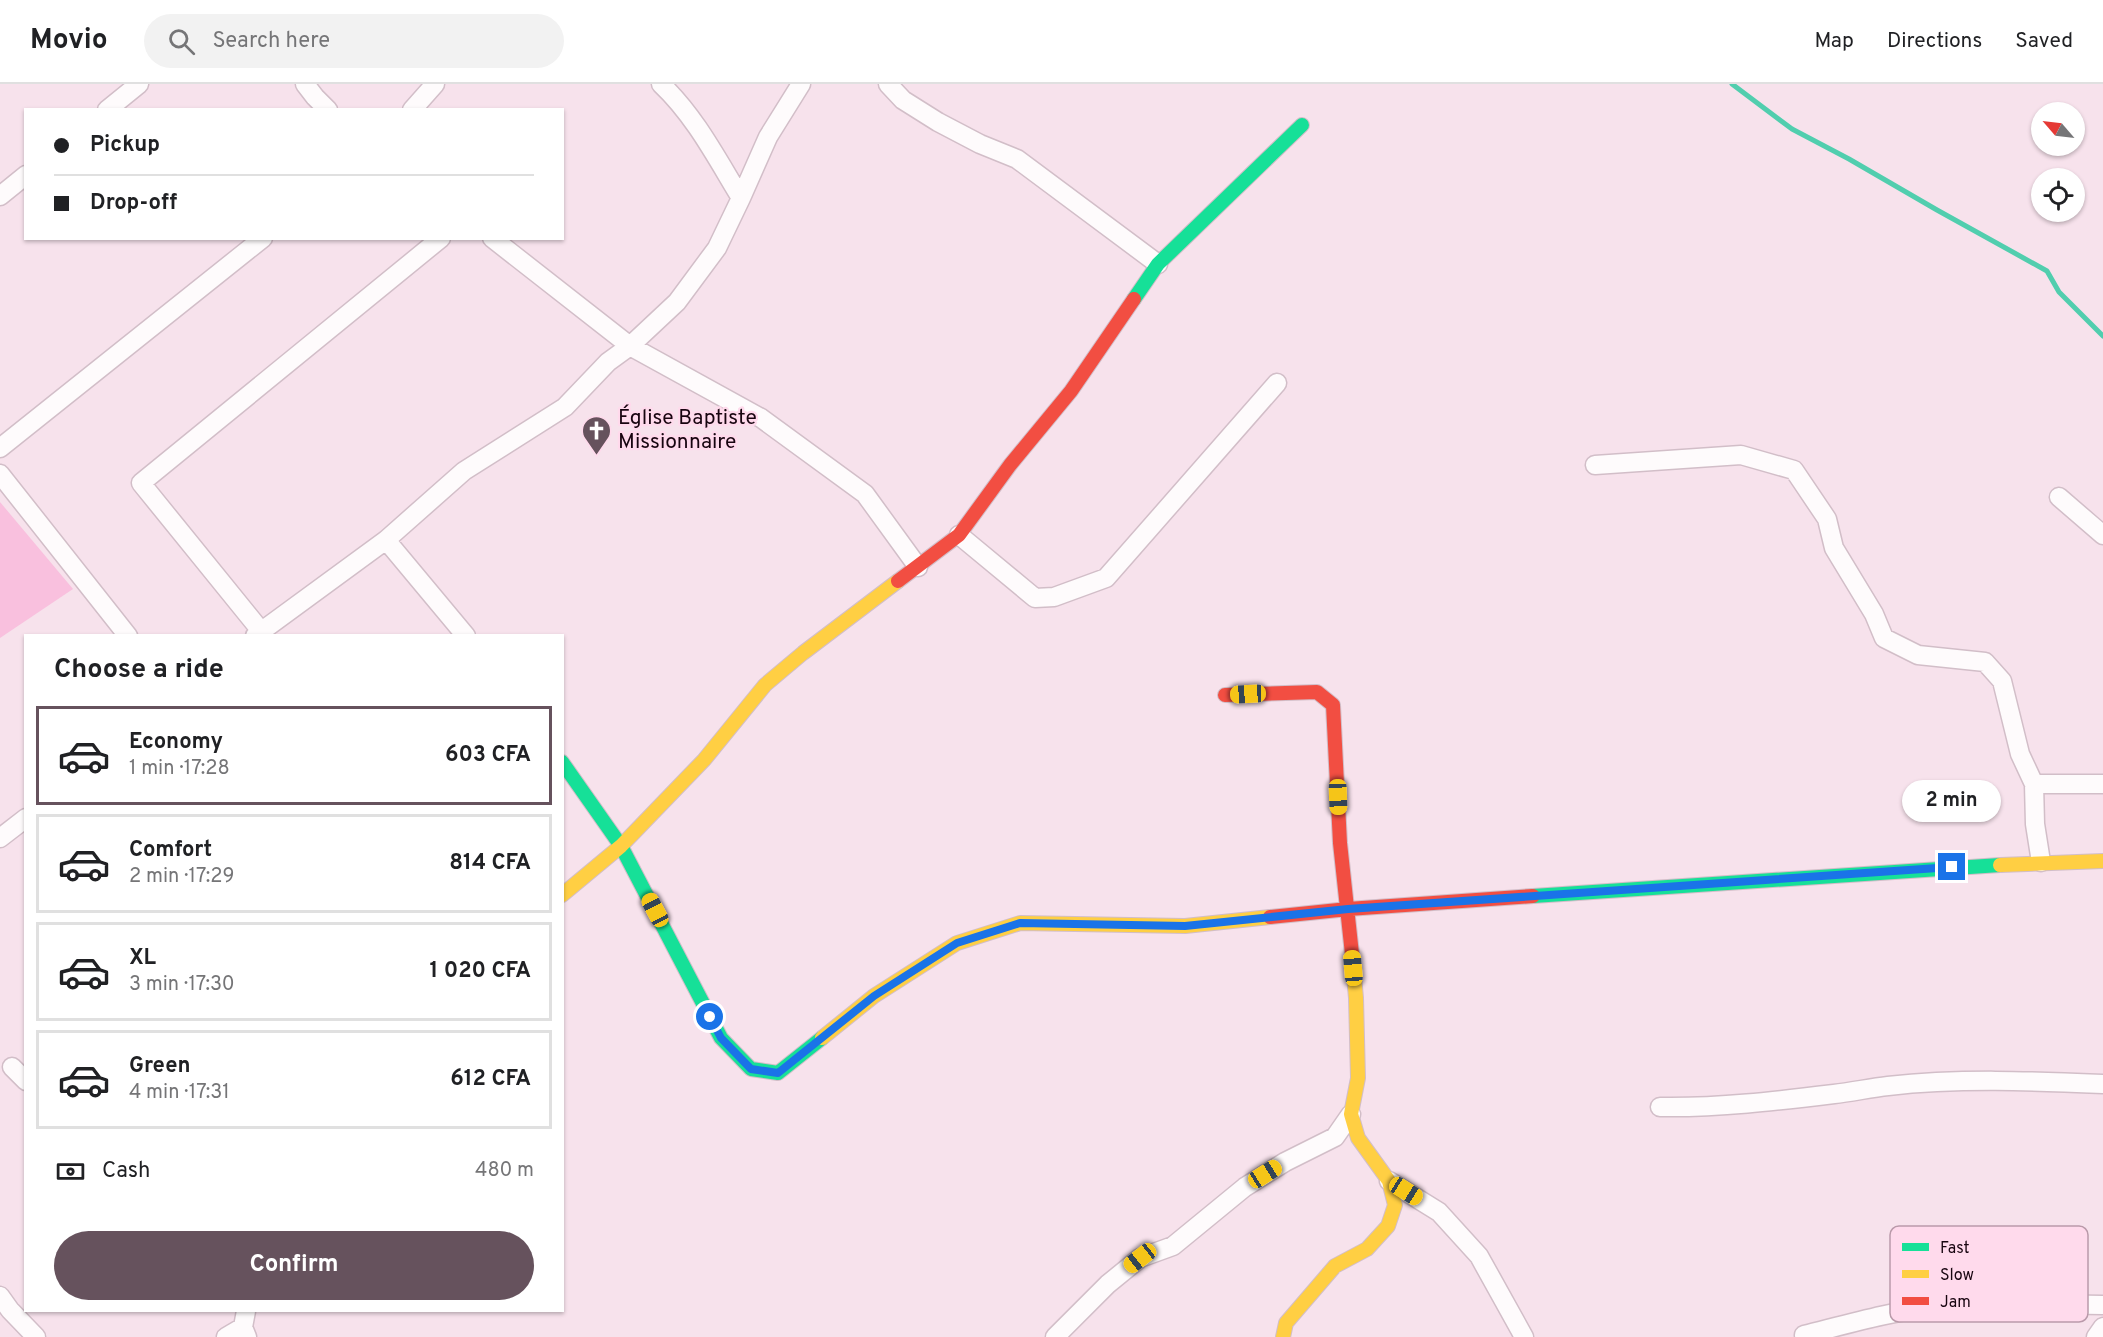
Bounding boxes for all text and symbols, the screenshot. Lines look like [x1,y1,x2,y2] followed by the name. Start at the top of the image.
[144,14,564,68] search box
[30,23,108,59] text: Movio
[165,25,198,58] icon: search
[213,28,330,55] text: Search here
[1814,28,1854,55] text: Map
[1887,28,1982,55] text: Directions
[2015,28,2073,55] text: Saved
[2031,102,2085,156] north arrow
[2031,102,2085,222] map controls
[90,132,160,159] text: Pickup
[2031,168,2085,222] button: locate
[90,190,177,217] text: Drop-off
[618,404,757,456] place label: Église Baptiste Missionnaire
[581,414,613,456] church icon: Église Baptiste Missionnaire
[54,653,224,687] text: Choose a ride
[1230,684,1266,704] car
[57,729,111,783] icon: car
[129,729,223,756] text: Economy
[445,742,531,769] text: 603 CFA
[129,756,230,782] text: 1 min · 17:28
[1328,779,1348,815] car
[1902,780,2002,822] callout: 2 min
[1925,788,1978,814] text: 2 min
[57,837,111,891] icon: car
[129,837,212,864] text: Comfort
[449,850,531,877] text: 814 CFA
[1938,853,1965,880] route end
[129,864,234,890] text: 2 min · 17:29
[639,890,671,930] car
[57,945,111,999] icon: car
[129,945,156,972] text: XL
[1342,949,1364,987] car
[429,958,531,985] text: 1 020 CFA
[129,972,235,998] text: 3 min · 17:30
[696,1003,723,1030] route start
[57,1053,111,1107] icon: car
[129,1053,191,1080] text: Green
[450,1066,531,1093] text: 612 CFA
[129,1080,230,1106] text: 4 min · 17:31
[54,1155,87,1188] icon: cash
[1245,1157,1285,1191] car
[102,1158,151,1185] text: Cash
[475,1158,534,1184] text: 480 m
[1386,1174,1426,1208] car
[1890,1226,2088,1322] legend
[54,1231,534,1300] button: Confirm
[1940,1239,1970,1259] text: Fast
[1120,1240,1160,1276] car
[1940,1266,1974,1286] text: Slow
[1940,1293,1971,1313] text: Jam

